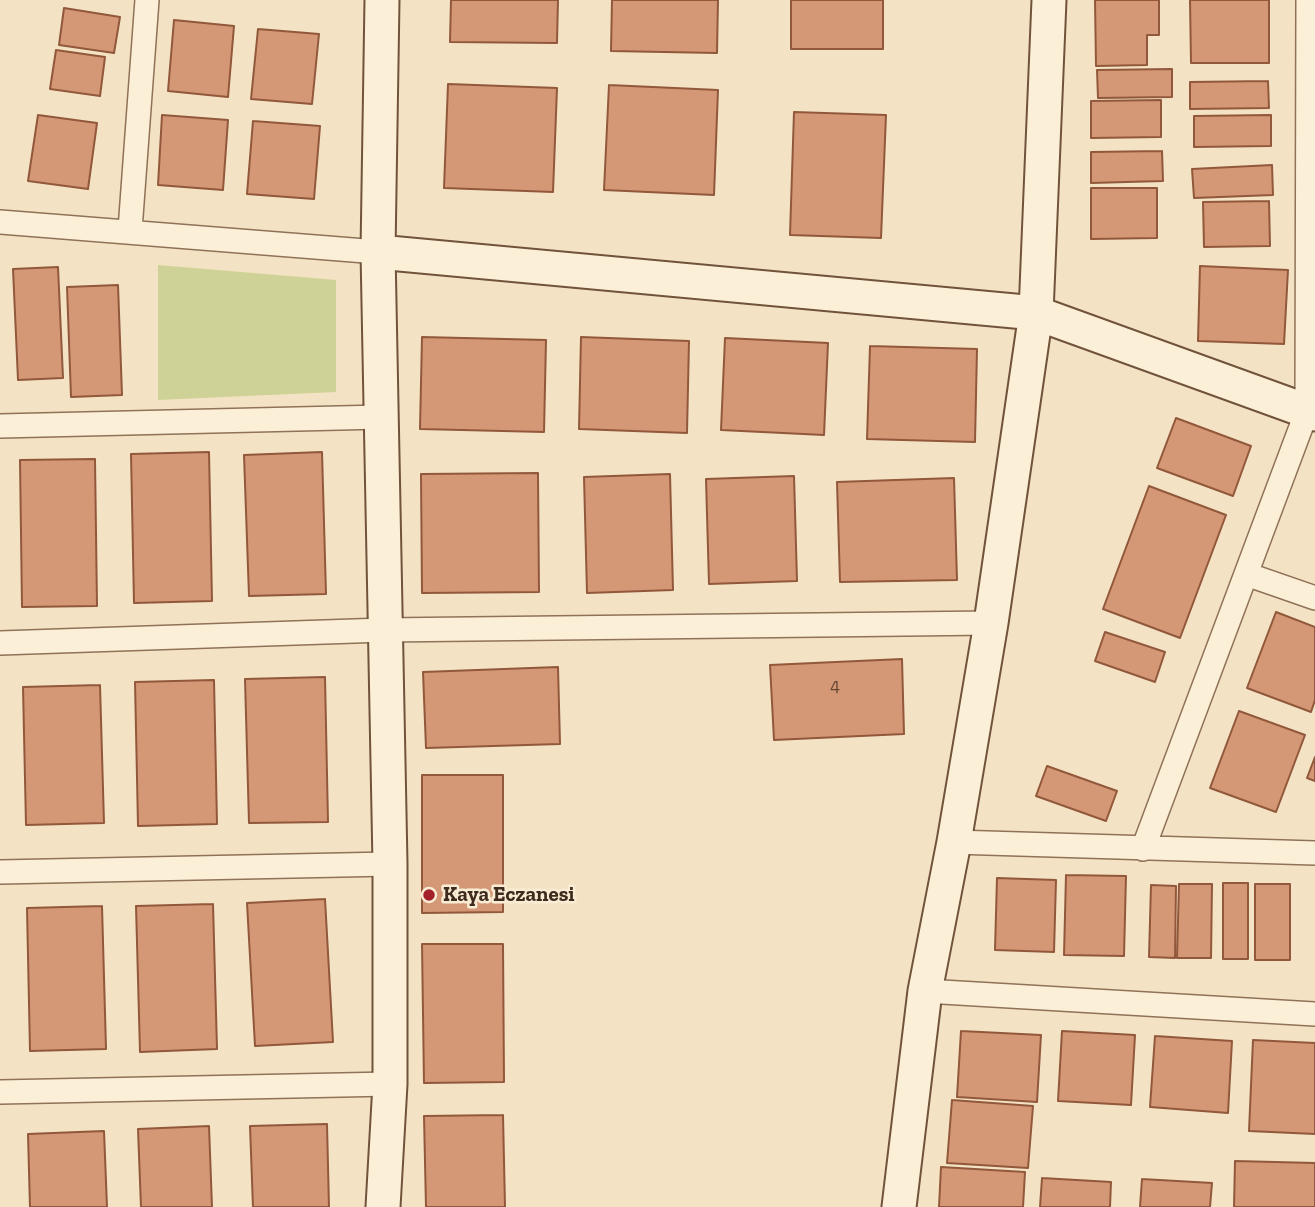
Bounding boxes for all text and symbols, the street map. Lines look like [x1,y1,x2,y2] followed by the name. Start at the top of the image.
[830,675,840,697] house number: 4
[443,882,575,908] place label: Kaya Eczanesi
[421,887,437,903] marker: Kaya Eczanesi

